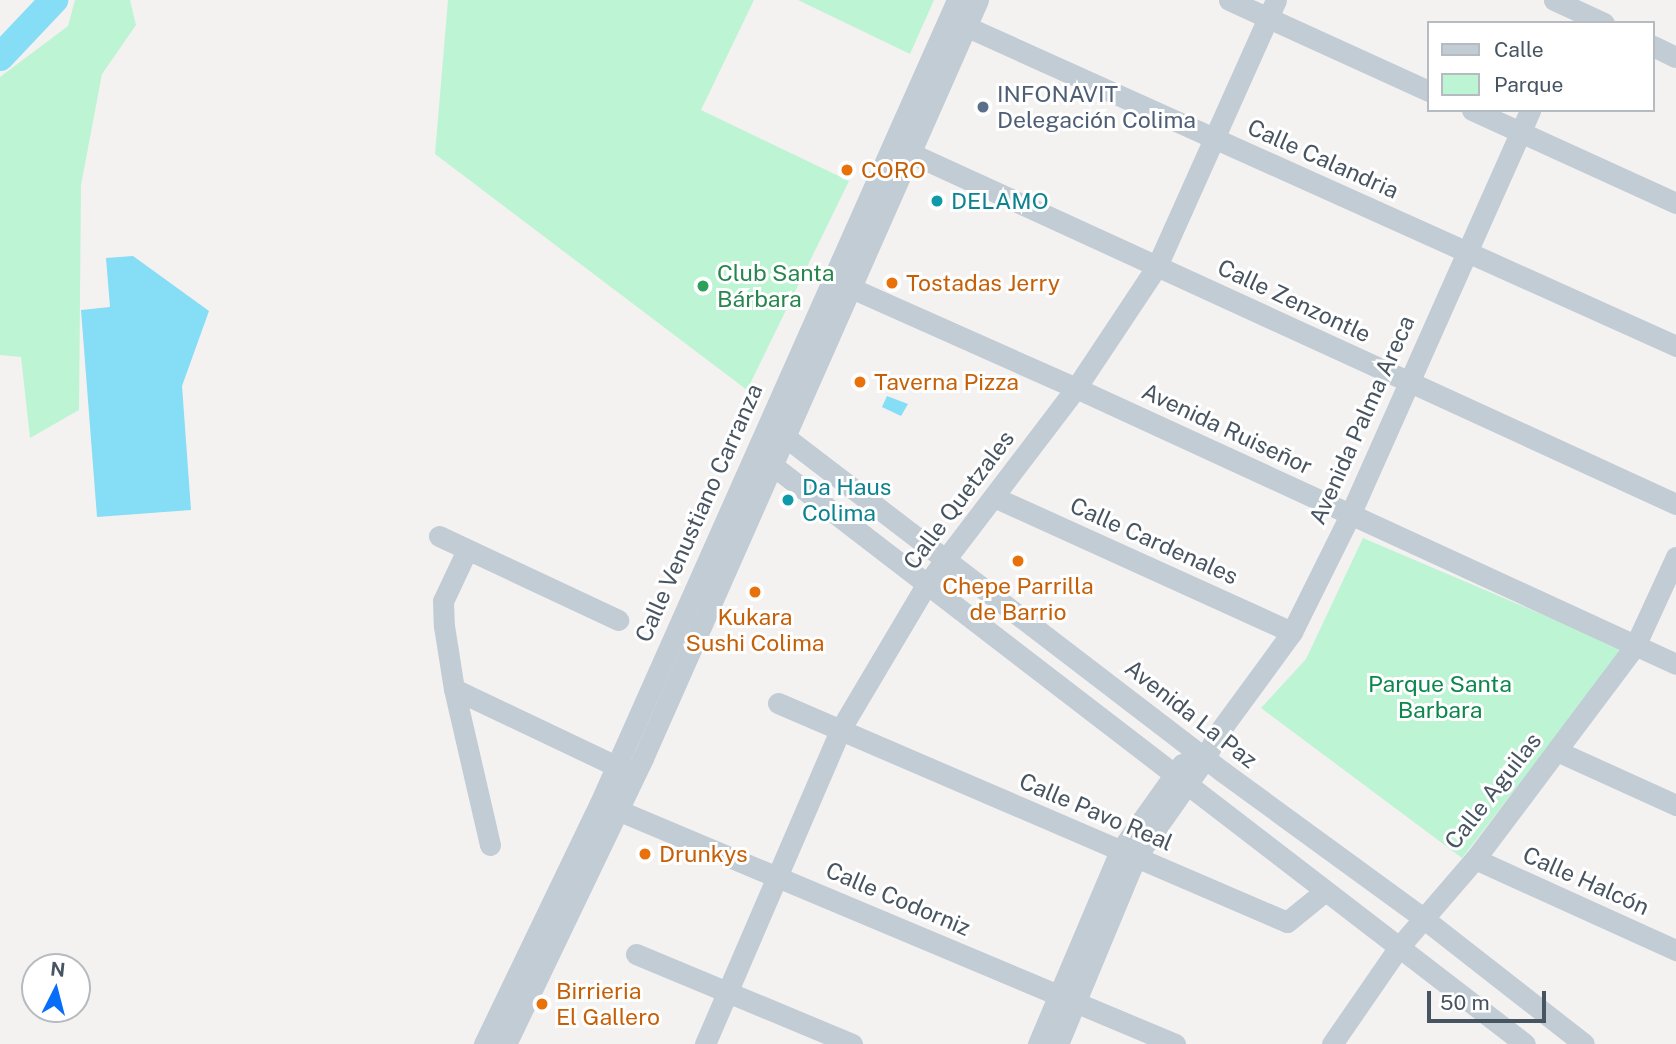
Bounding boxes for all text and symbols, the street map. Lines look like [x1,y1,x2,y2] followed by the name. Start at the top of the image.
[1428,21,1655,112] legend
[1494,37,1544,62] text: Calle
[1494,72,1563,97] text: Parque
[997,80,1196,134] place label: INFONAVIT Delegación Colima
[975,99,991,115] marker: INFONAVIT Delegación Colima
[1243,113,1403,205] street label: Calle Calandria
[861,156,926,184] place label: CORO
[839,162,855,178] marker: CORO
[951,187,1049,215] place label: DELAMO
[929,193,945,209] marker: DELAMO
[1213,253,1375,349] street label: Calle Zenzontle
[717,259,835,313] place label: Club Santa Bárbara
[906,269,1060,297] place label: Tostadas Jerry
[884,275,900,291] marker: Tostadas Jerry
[695,278,711,294] marker: Club Santa Bárbara
[1303,311,1421,529] street label: Avenida Palma Areca
[874,368,1019,396] place label: Taverna Pizza
[852,374,868,390] marker: Taverna Pizza
[1137,377,1317,481] street label: Avenida Ruiseñor
[629,379,769,647] street label: Calle Venustiano Carranza
[898,425,1020,575] street label: Calle Quetzales
[802,473,892,527] place label: Da Haus Colima
[780,492,796,508] marker: Da Haus Colima
[1066,492,1242,590] street label: Calle Cardenales
[1010,553,1026,569] marker: Chepe Parrilla de Barrio
[942,572,1094,626] place label: Chepe Parrilla de Barrio
[747,584,763,600] marker: Kukara Sushi Colima
[685,603,825,657] place label: Kukara Sushi Colima
[1120,654,1262,774] street label: Avenida La Paz
[1368,670,1512,724] park label: Parque Santa Barbara
[1439,727,1547,855] street label: Calle Aguilas
[1015,767,1177,857] street label: Calle Pavo Real
[659,840,748,868] place label: Drunkys
[1519,841,1653,921] street label: Calle Halcón
[637,846,653,862] marker: Drunkys
[821,856,975,942] street label: Calle Codorniz
[21,953,91,1023] north arrow
[49,957,67,981] text: N
[556,977,660,1031] place label: Birrieria El Gallero
[1431,978,1550,1022] scale bar
[1440,990,1490,1015] text: 50 m
[534,996,550,1012] marker: Birrieria El Gallero

